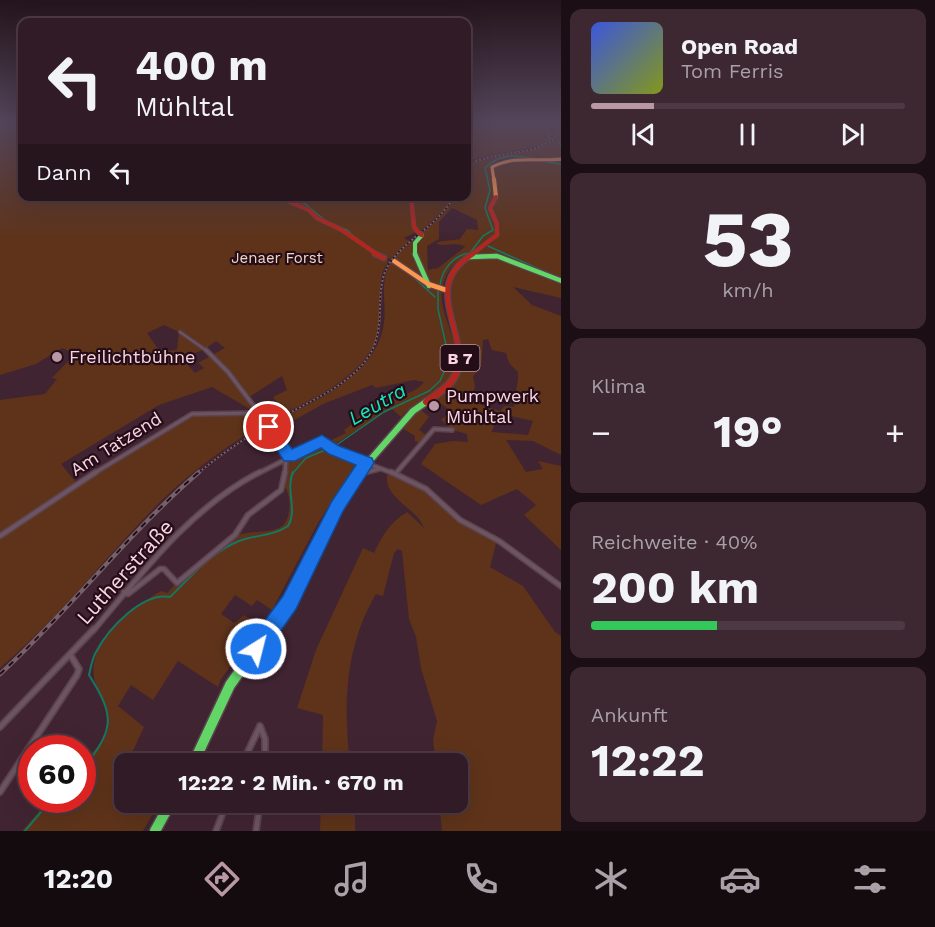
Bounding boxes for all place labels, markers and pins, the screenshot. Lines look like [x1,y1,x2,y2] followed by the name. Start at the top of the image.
[69,346,195,367] place label: Freilichtbühne
[50,350,64,364] marker: Freilichtbühne
[446,385,539,427] place label: Pumpwerk Mühltal
[427,399,441,413] marker: Pumpwerk Mühltal
[243,401,294,452] pin

